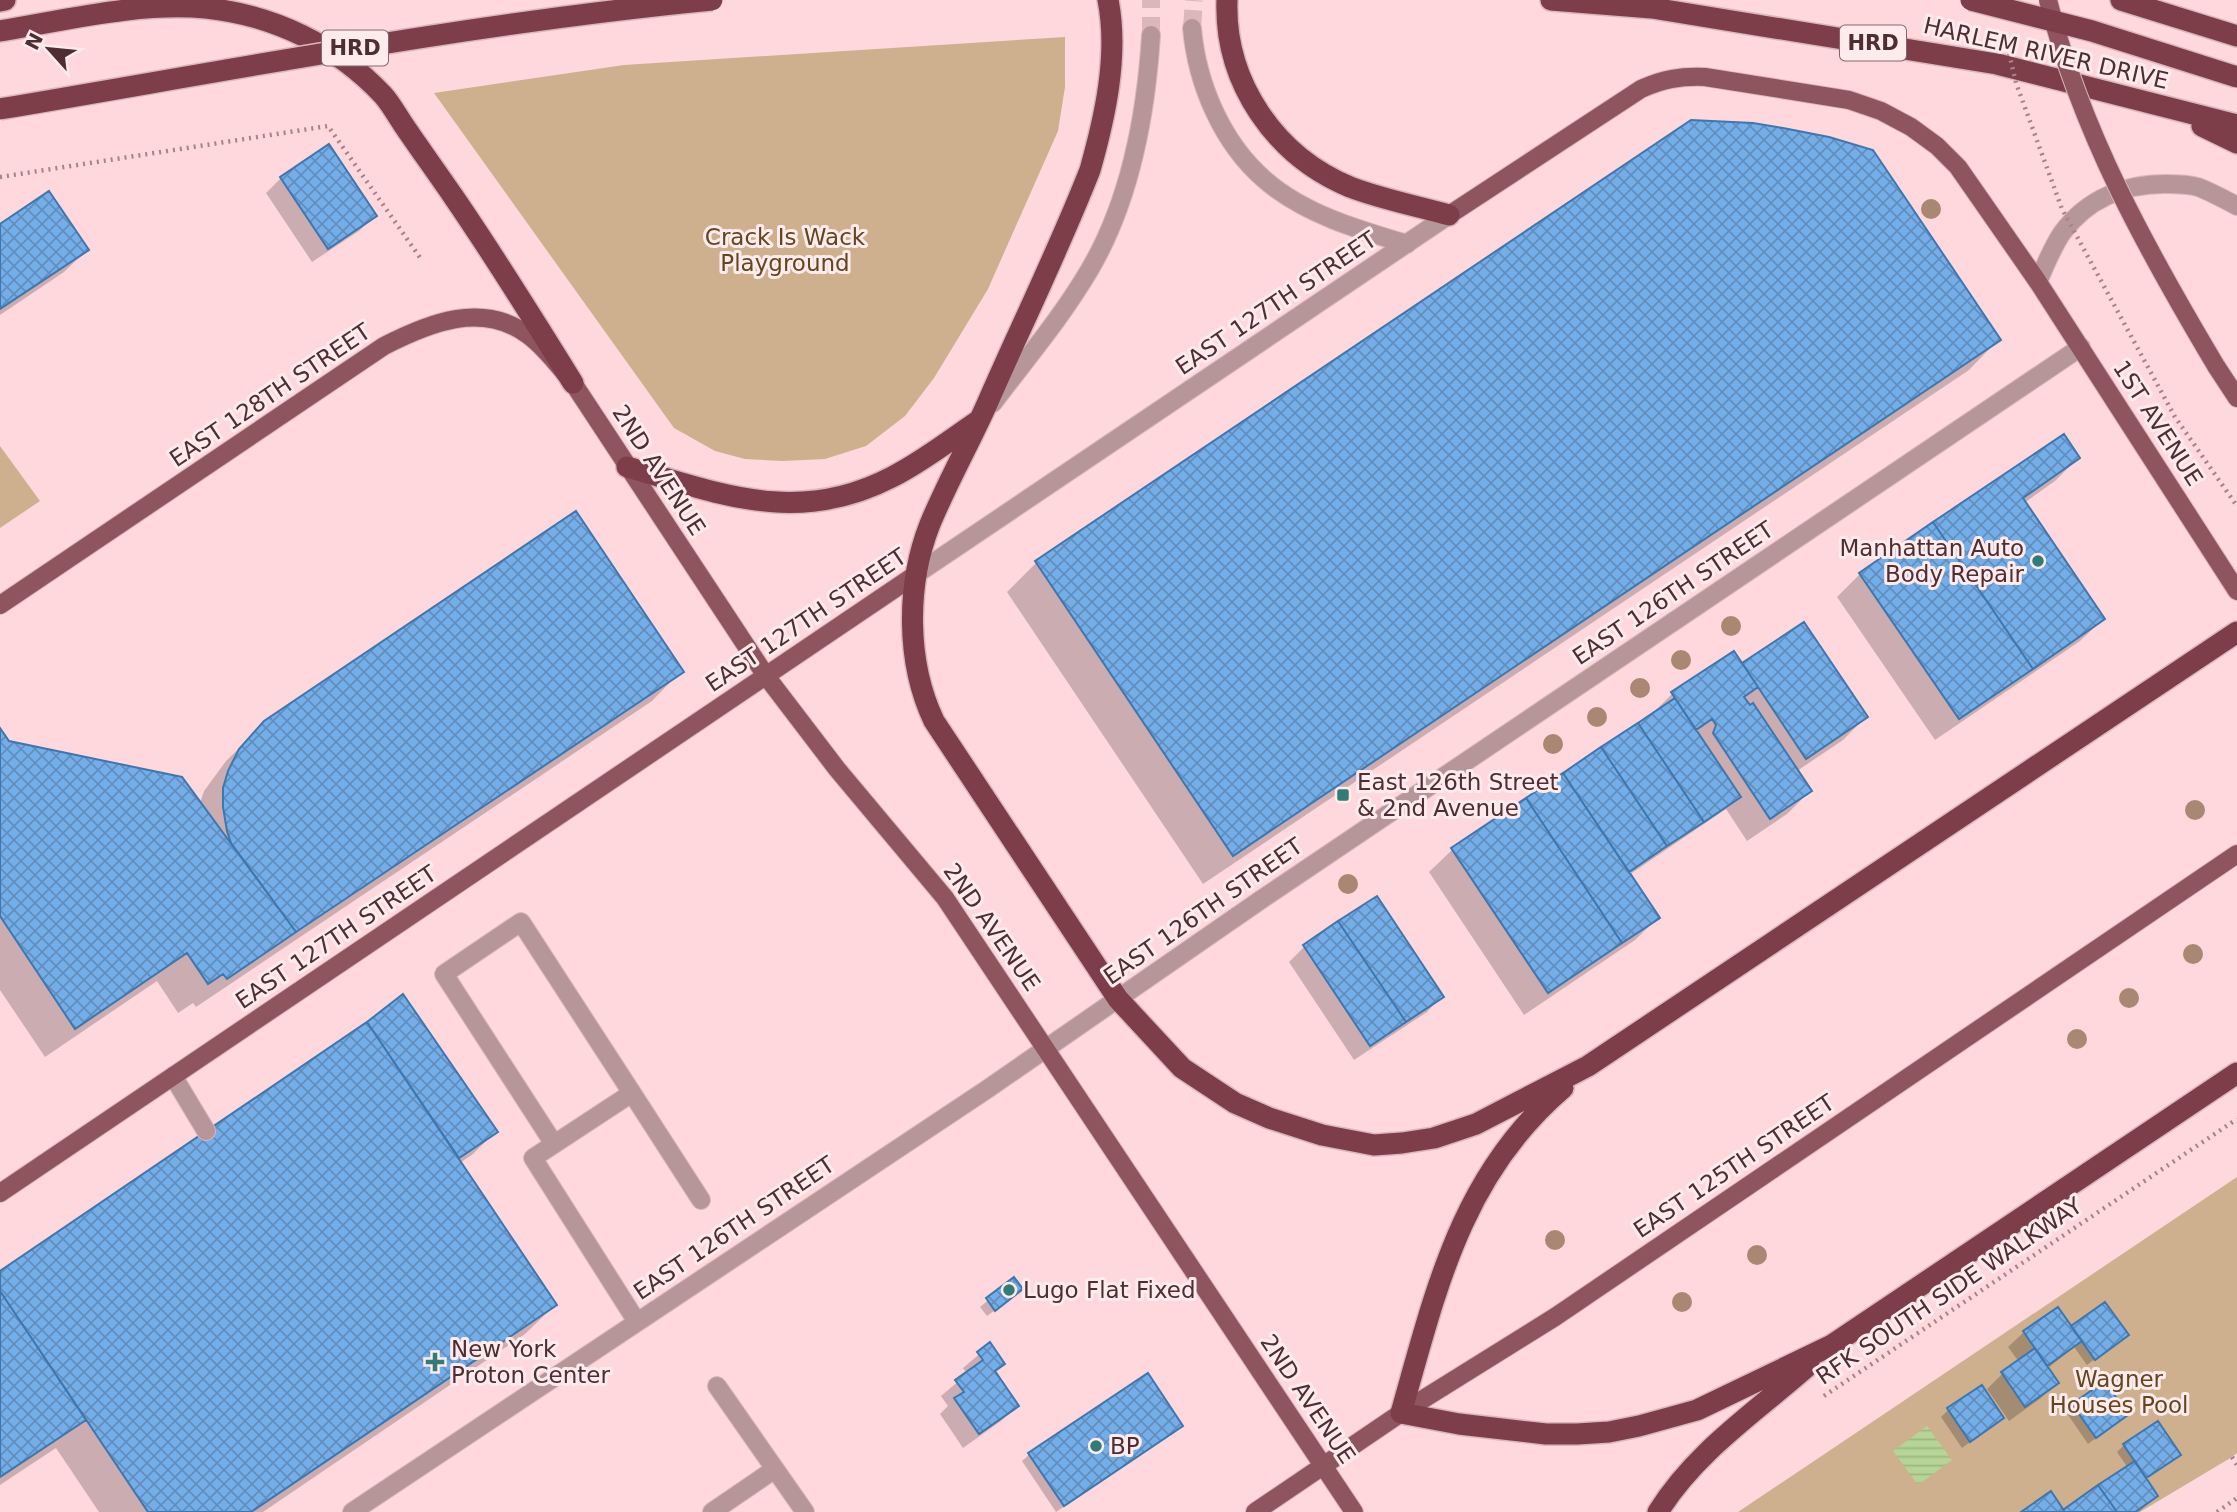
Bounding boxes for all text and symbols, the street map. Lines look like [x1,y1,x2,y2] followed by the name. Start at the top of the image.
[1921,12,2171,94] street label: HARLEM RIVER DRIVE
[14,14,84,84] north arrow
[1840,26,1906,60] road number: HRD
[20,29,47,53] text: N
[322,30,388,66] road number: HRD
[705,224,866,276] park label: Crack Is Wack Playground
[1171,226,1382,380] street label: EAST 127TH STREET
[165,318,376,472] street label: EAST 128TH STREET
[2108,356,2208,490] street label: 1ST AVENUE
[607,400,711,540] street label: 2ND AVENUE
[1568,516,1779,670] street label: EAST 126TH STREET
[1839,535,2025,587] place label: Manhattan Auto Body Repair
[701,543,912,697] street label: EAST 127TH STREET
[2030,553,2046,569] marker: Manhattan Auto Body Repair
[1357,769,1559,821] place label: East 126th Street & 2nd Avenue
[1335,787,1351,803] marker: East 126th Street & 2nd Avenue
[1099,832,1308,989] street label: EAST 126TH STREET
[938,858,1046,996] street label: 2ND AVENUE
[231,860,442,1014] street label: EAST 127TH STREET
[1629,1089,1840,1243] street label: EAST 125TH STREET
[629,1151,840,1305] street label: EAST 126TH STREET
[1811,1192,2087,1390] street label: RFK SOUTH SIDE WALKWAY
[1023,1277,1196,1303] place label: Lugo Flat Fixed
[1001,1282,1017,1298] marker: Lugo Flat Fixed
[1255,1330,1361,1468] street label: 2ND AVENUE
[451,1336,610,1388] place label: New York Proton Center
[425,1352,445,1372] marker: New York Proton Center
[2050,1366,2188,1418] park label: Wagner Houses Pool
[1110,1433,1140,1459] place label: BP
[1088,1438,1104,1454] marker: BP

